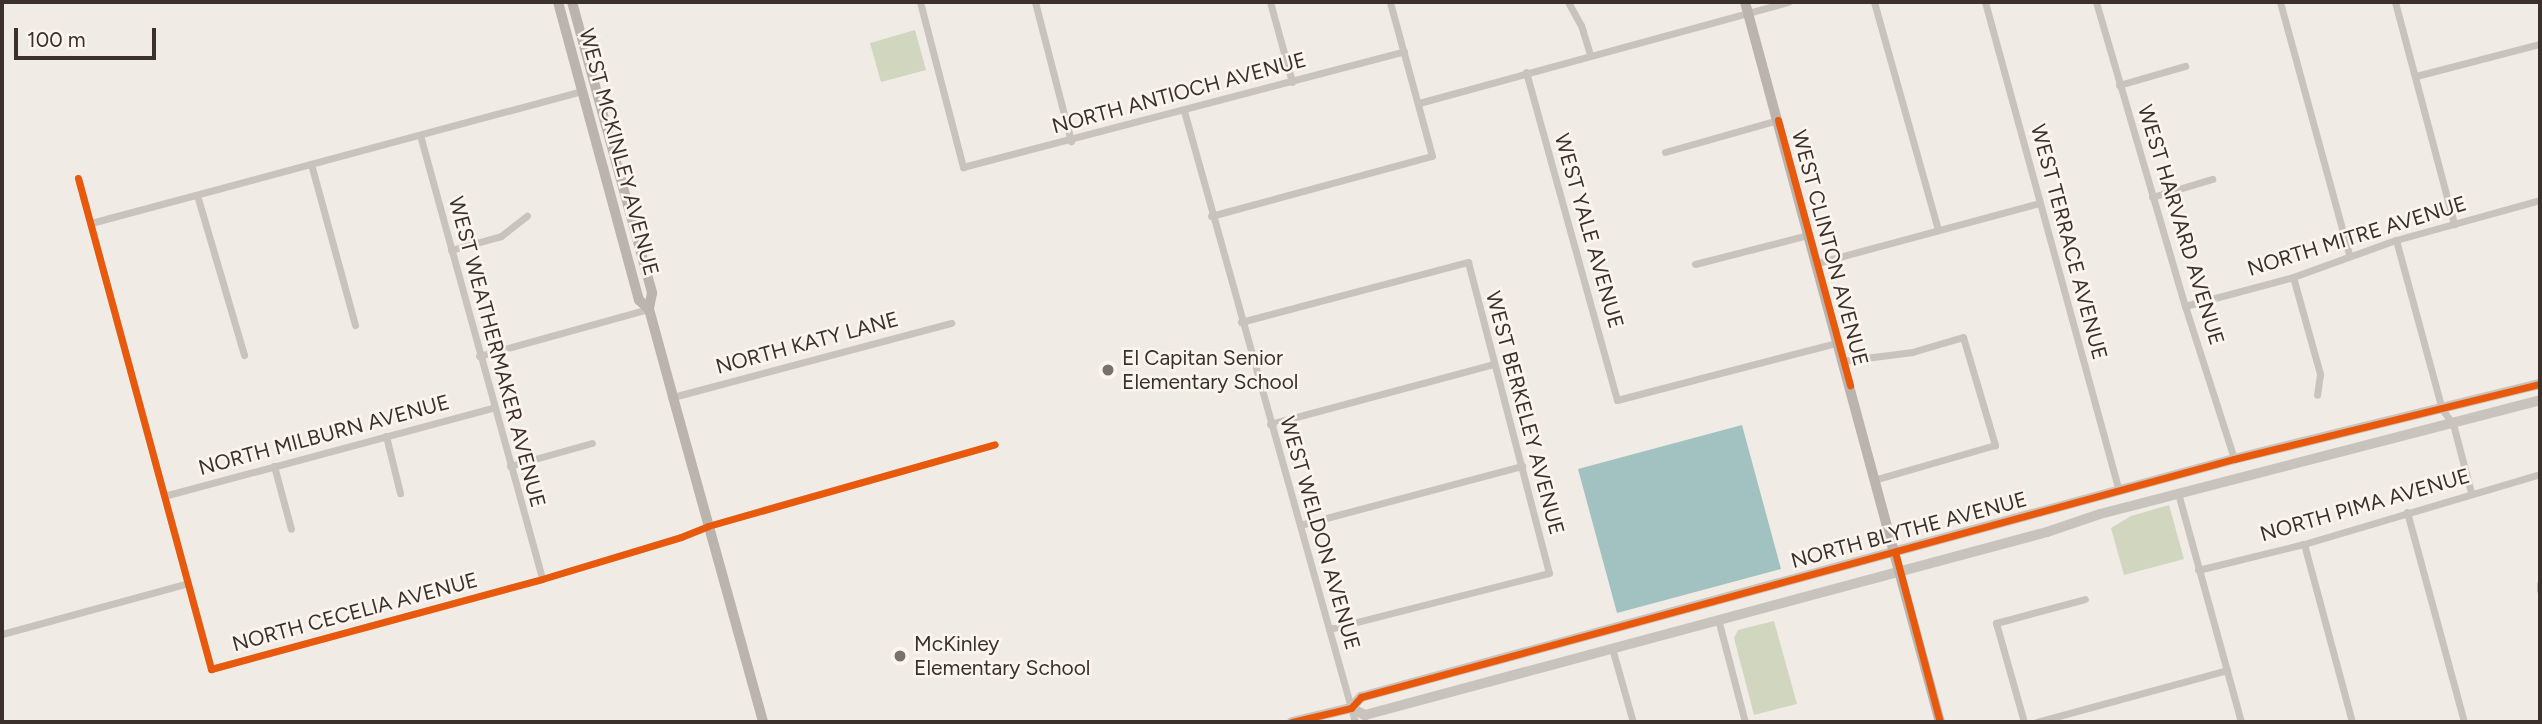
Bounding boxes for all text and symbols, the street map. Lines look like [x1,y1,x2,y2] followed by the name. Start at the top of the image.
[18,14,159,58] scale bar
[574,26,664,278] street label: WEST MCKINLEY AVENUE
[27,27,86,52] text: 100 m
[1049,47,1309,139] street label: NORTH ANTIOCH AVENUE
[2132,102,2230,348] street label: WEST HARVARD AVENUE
[2025,121,2113,363] street label: WEST TERRACE AVENUE
[1786,127,1874,369] street label: WEST CLINTON AVENUE
[1549,131,1629,331] street label: WEST YALE AVENUE
[2244,191,2470,281] street label: NORTH MITRE AVENUE
[443,194,551,510] street label: WEST WEATHERMAKER AVENUE
[1480,289,1570,537] street label: WEST BERKELEY AVENUE
[713,306,901,380] street label: NORTH KATY LANE
[1122,345,1298,395] place label: El Capitan Senior Elementary School
[1100,362,1116,378] marker: El Capitan Senior Elementary School
[196,389,452,481] street label: NORTH MILBURN AVENUE
[1275,413,1365,653] street label: WEST WELDON AVENUE
[2257,463,2473,547] street label: NORTH PIMA AVENUE
[1788,486,2030,574] street label: NORTH BLYTHE AVENUE
[229,567,481,657] street label: NORTH CECELIA AVENUE
[914,631,1090,681] place label: McKinley Elementary School
[892,648,908,664] marker: McKinley Elementary School

